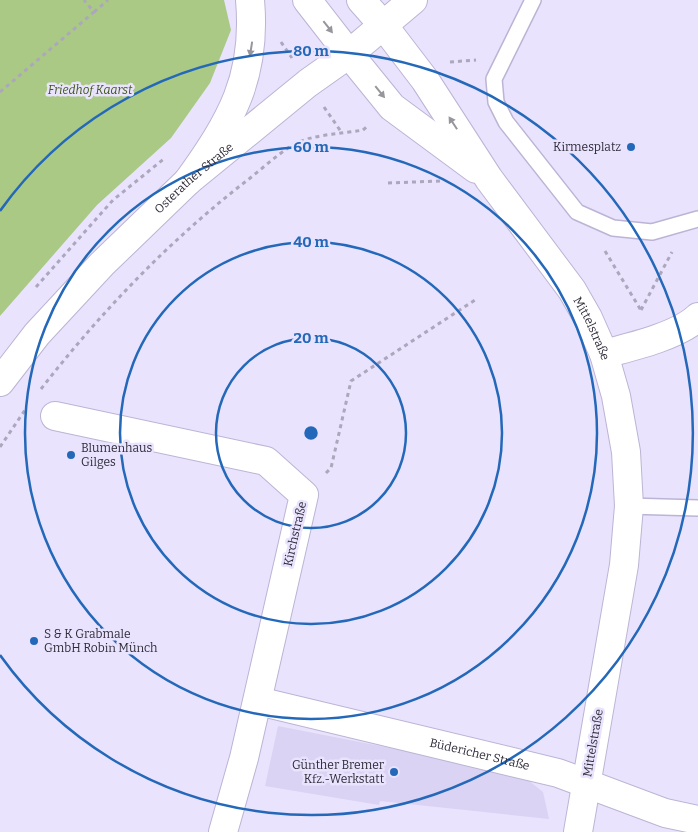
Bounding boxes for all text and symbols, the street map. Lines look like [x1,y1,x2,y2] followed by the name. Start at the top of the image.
[323,20,333,34] one-way arrow
[246,41,254,57] one-way arrow
[293,42,329,60] text: 80 m
[48,83,133,97] park label: Friedhof Kaarst
[374,85,385,98] one-way arrow
[448,117,458,130] one-way arrow
[293,138,329,156] text: 60 m
[152,140,236,216] street label: Osterather Straße
[553,140,621,154] place label: Kirmesplatz
[625,141,637,153] marker: Kirmesplatz
[293,233,330,251] text: 40 m
[570,294,612,362] street label: Mittelstraße
[294,329,329,347] text: 20 m
[302,424,320,442] centre of rings
[81,441,153,469] place label: Blumenhaus Gilges
[65,449,77,461] marker: Blumenhaus Gilges
[281,500,309,568] street label: Kirchstraße
[44,627,158,655] place label: S & K Grabmale GmbH Robin Münch
[28,635,40,647] marker: S & K Grabmale GmbH Robin Münch
[580,708,606,778] street label: Mittelstraße
[428,735,531,773] street label: Büdericher Straße
[292,758,385,786] place label: Günther Bremer Kfz.-Werkstatt
[388,766,400,778] marker: Günther Bremer Kfz.-Werkstatt

